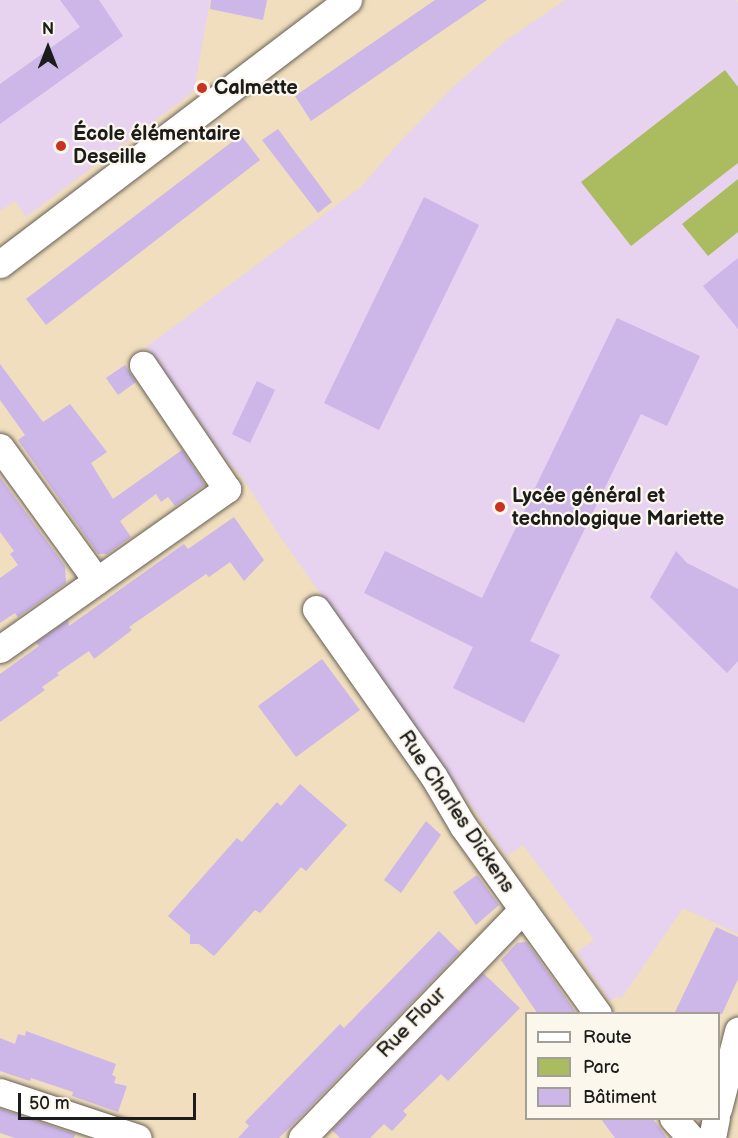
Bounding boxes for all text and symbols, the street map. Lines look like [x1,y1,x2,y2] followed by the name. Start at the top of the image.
[18,18,78,78] north arrow
[42,20,54,39] text: N
[214,76,298,100] place label: Calmette
[195,81,209,95] marker: Calmette
[73,122,241,169] place label: École élémentaire Deseille
[54,139,68,153] marker: École élémentaire Deseille
[512,484,724,531] place label: Lycée général et technologique Mariette
[493,500,507,514] marker: Lycée général et technologique Mariette
[393,726,519,898] street label: Rue Charles Dickens
[373,983,451,1063] street label: Rue Flour
[525,1012,720,1120] legend
[583,1027,632,1048] text: Route
[583,1057,620,1078] text: Parc
[21,1081,200,1119] scale bar
[583,1087,657,1108] text: Bâtiment
[29,1093,70,1114] text: 50 m

